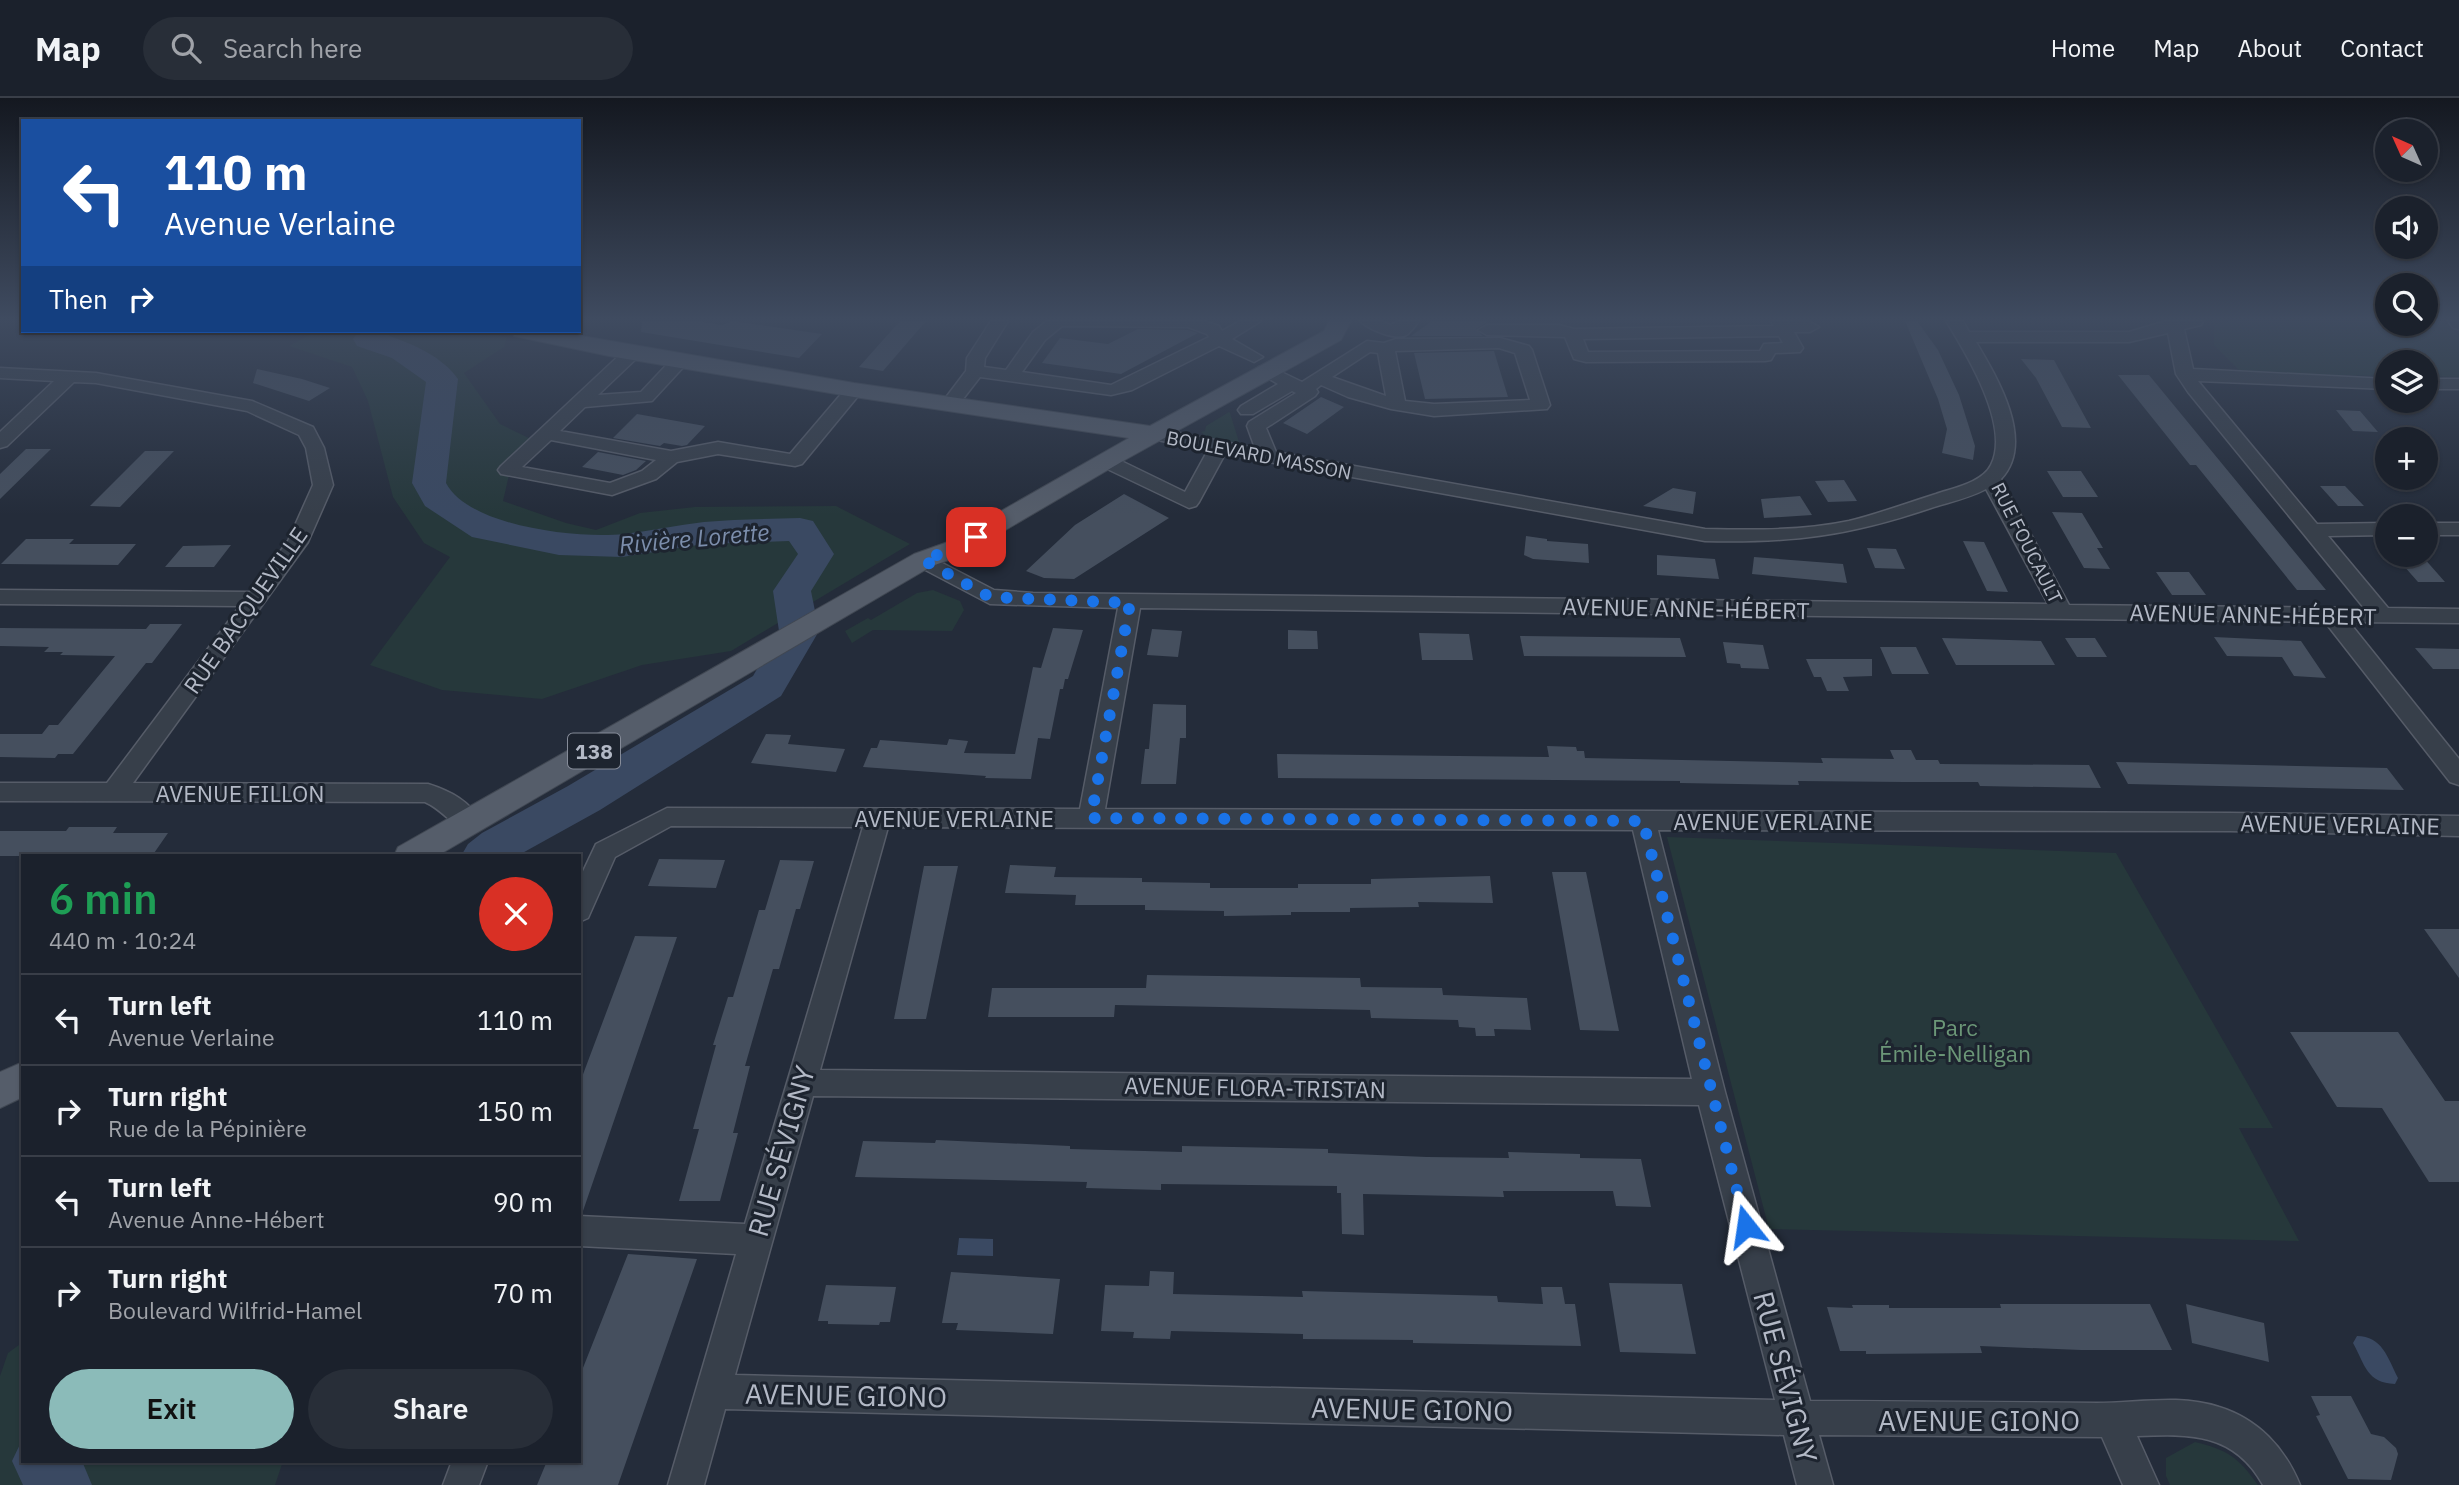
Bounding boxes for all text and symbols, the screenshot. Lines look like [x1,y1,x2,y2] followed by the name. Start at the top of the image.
[143,17,633,80] search box
[35,27,101,70] text: Map
[167,29,205,67] icon: search
[223,31,362,65] text: Search here
[2051,32,2115,64] text: Home
[2153,32,2199,64] text: Map
[2237,32,2302,64] text: About
[2340,32,2424,64] text: Contact
[2375,119,2438,182] north arrow
[2375,119,2438,567] map controls
[164,140,308,203] text: 110 m
[49,147,140,238] icon: left
[2375,196,2438,259] button: sound
[164,202,396,244] text: Avenue Verlaine
[2375,273,2438,336] button: search
[122,280,160,318] icon: right
[49,282,108,316] text: Then
[2375,350,2438,413] button: layers
[1164,425,1354,485] street label: BOULEVARD MASSON
[2375,427,2438,490] button: +
[1986,478,2068,608] street label: RUE FOUCAULT
[2375,504,2438,567] button: −
[946,507,1006,567] pin
[617,515,771,561] water label: Rivière Lorette
[957,518,995,556] icon: arrive
[176,521,314,699] street label: RUE BACQUEVILLE
[1562,591,1810,625] street label: AVENUE ANNE-HÉBERT
[2129,597,2377,631] street label: AVENUE ANNE-HÉBERT
[568,734,620,768] road number: 138
[156,778,324,808] street label: AVENUE FILLON
[854,803,1054,833] street label: AVENUE VERLAINE
[1673,806,1873,836] street label: AVENUE VERLAINE
[2240,807,2440,841] street label: AVENUE VERLAINE
[49,871,158,926] text: 6 min
[479,877,553,951] button: close
[49,925,196,955] text: 440 m · 10:24
[108,988,211,1022] text: Turn left
[49,1001,87,1039] icon: left
[477,1003,553,1037] text: 110 m
[1879,1012,2031,1068] park label: Parc Émile-Nelligan
[108,1022,275,1052] text: Avenue Verlaine
[739,1061,823,1241] street label: RUE SÉVIGNY
[1124,1070,1386,1104] street label: AVENUE FLORA-TRISTAN
[108,1079,227,1113] text: Turn right
[49,1092,87,1130] icon: right
[477,1094,553,1128] text: 150 m
[108,1113,307,1143] text: Rue de la Pépinière
[108,1170,211,1204] text: Turn left
[49,1183,87,1221] icon: left
[493,1185,553,1219] text: 90 m
[1709,1189,1783,1263] position arrow
[108,1204,325,1234] text: Avenue Anne-Hébert
[108,1261,227,1295] text: Turn right
[49,1274,87,1312] icon: right
[493,1276,553,1310] text: 70 m
[1745,1287,1827,1467] street label: RUE SÉVIGNY
[108,1295,362,1325] text: Boulevard Wilfrid-Hamel
[49,1369,294,1449] button: Exit
[308,1369,553,1449] button: Share
[745,1375,947,1415] street label: AVENUE GIONO
[1311,1389,1513,1429] street label: AVENUE GIONO
[1878,1402,2080,1439] street label: AVENUE GIONO

